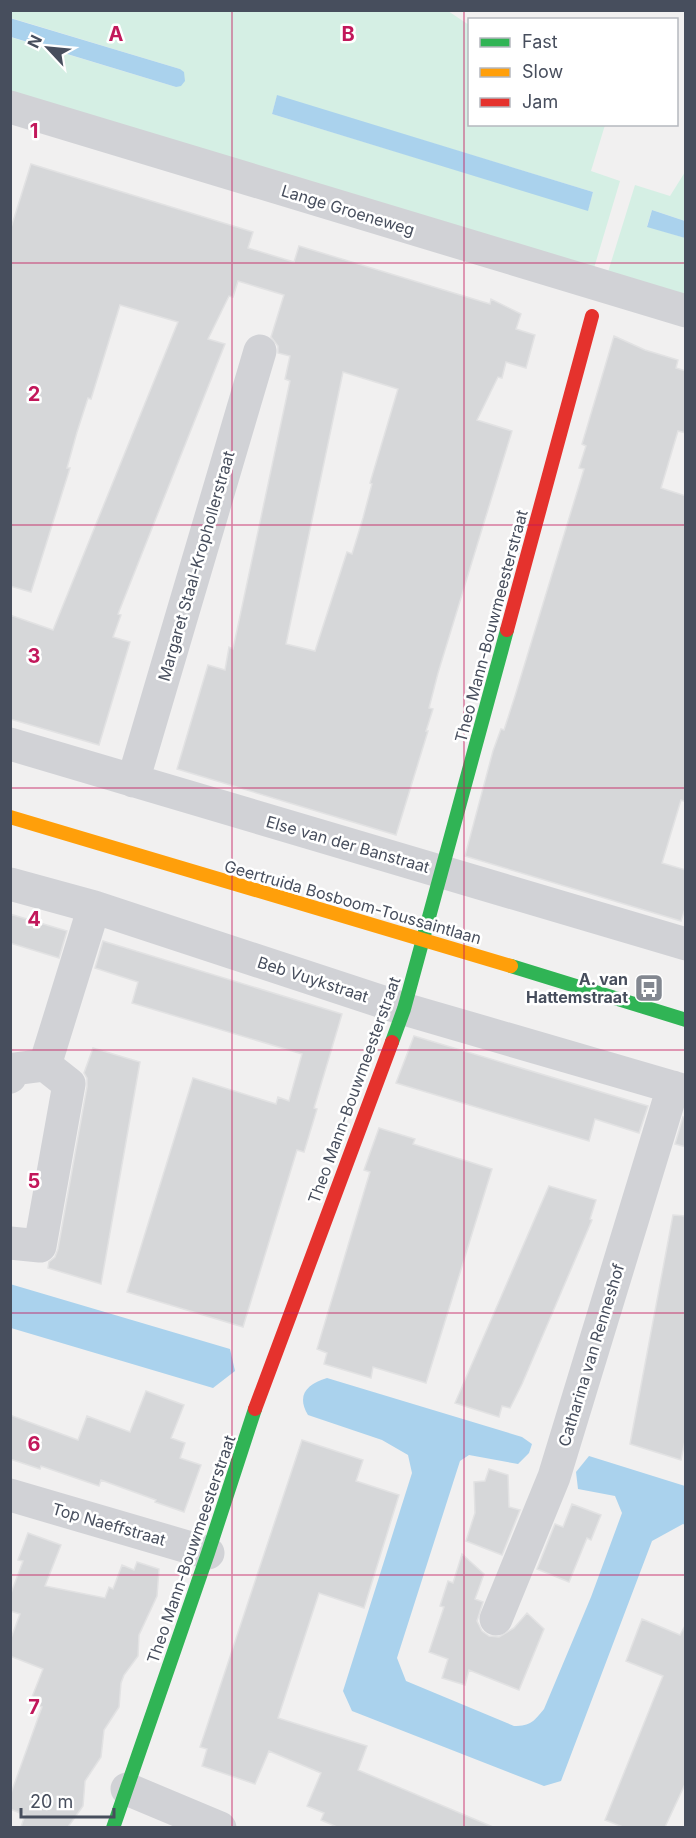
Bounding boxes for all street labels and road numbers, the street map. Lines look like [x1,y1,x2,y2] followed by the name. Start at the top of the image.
[279,180,417,240] street label: Lange Groeneweg
[154,449,238,683] street label: Margaret Staal-Krophollerstraat
[450,508,532,744] street label: Theo Mann-Bouwmeesterstraat
[264,811,432,877] street label: Else van der Banstraat
[222,856,484,948] street label: Geertruida Bosboom-Toussaintlaan
[255,952,371,1006] street label: Beb Vuykstraat
[304,974,404,1206] street label: Theo Mann-Bouwmeesterstraat
[554,1261,628,1449] street label: Catharina van Renneshof
[142,1432,240,1666] street label: Theo Mann-Bouwmeesterstraat
[50,1498,168,1550] street label: Top Naeffstraat

